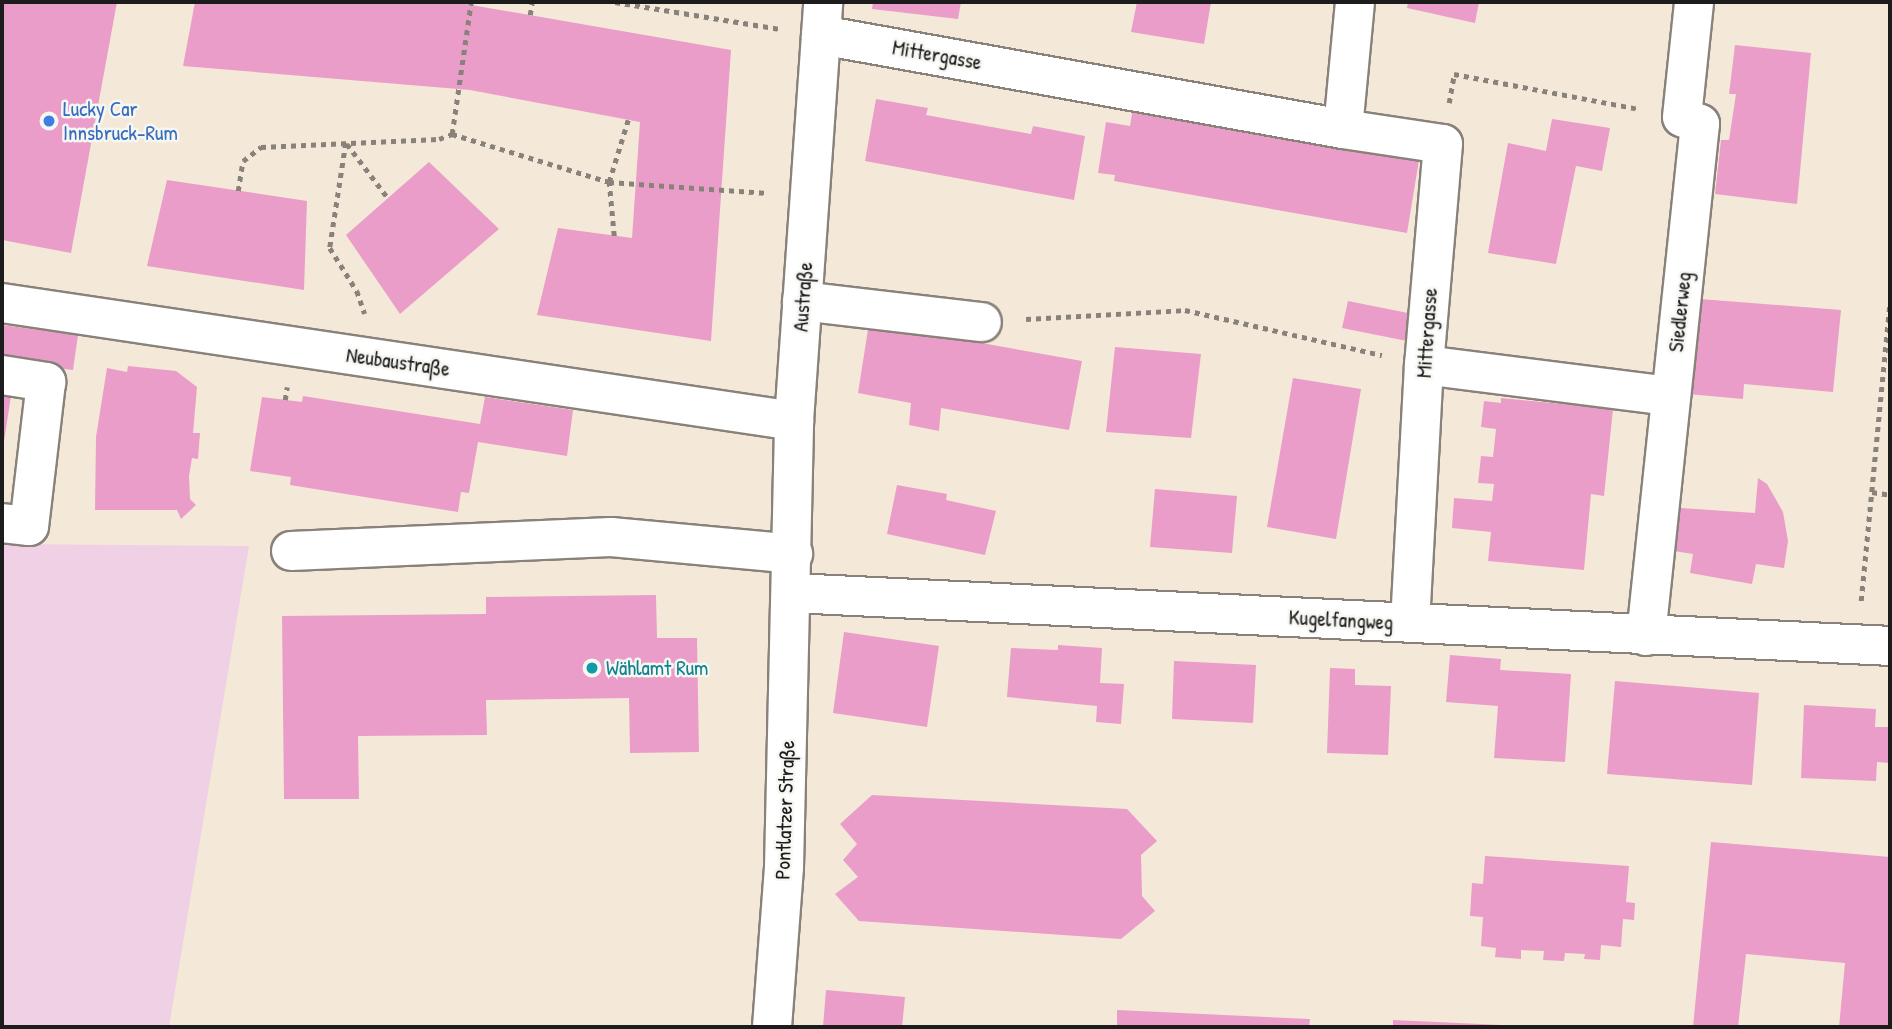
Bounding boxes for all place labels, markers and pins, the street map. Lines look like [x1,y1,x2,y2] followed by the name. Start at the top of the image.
[63,96,178,146] place label: Lucky Car Innsbruck-Rum
[41,113,57,129] marker: Lucky Car Innsbruck-Rum
[606,655,708,681] place label: Wählamt Rum
[584,660,600,676] marker: Wählamt Rum

